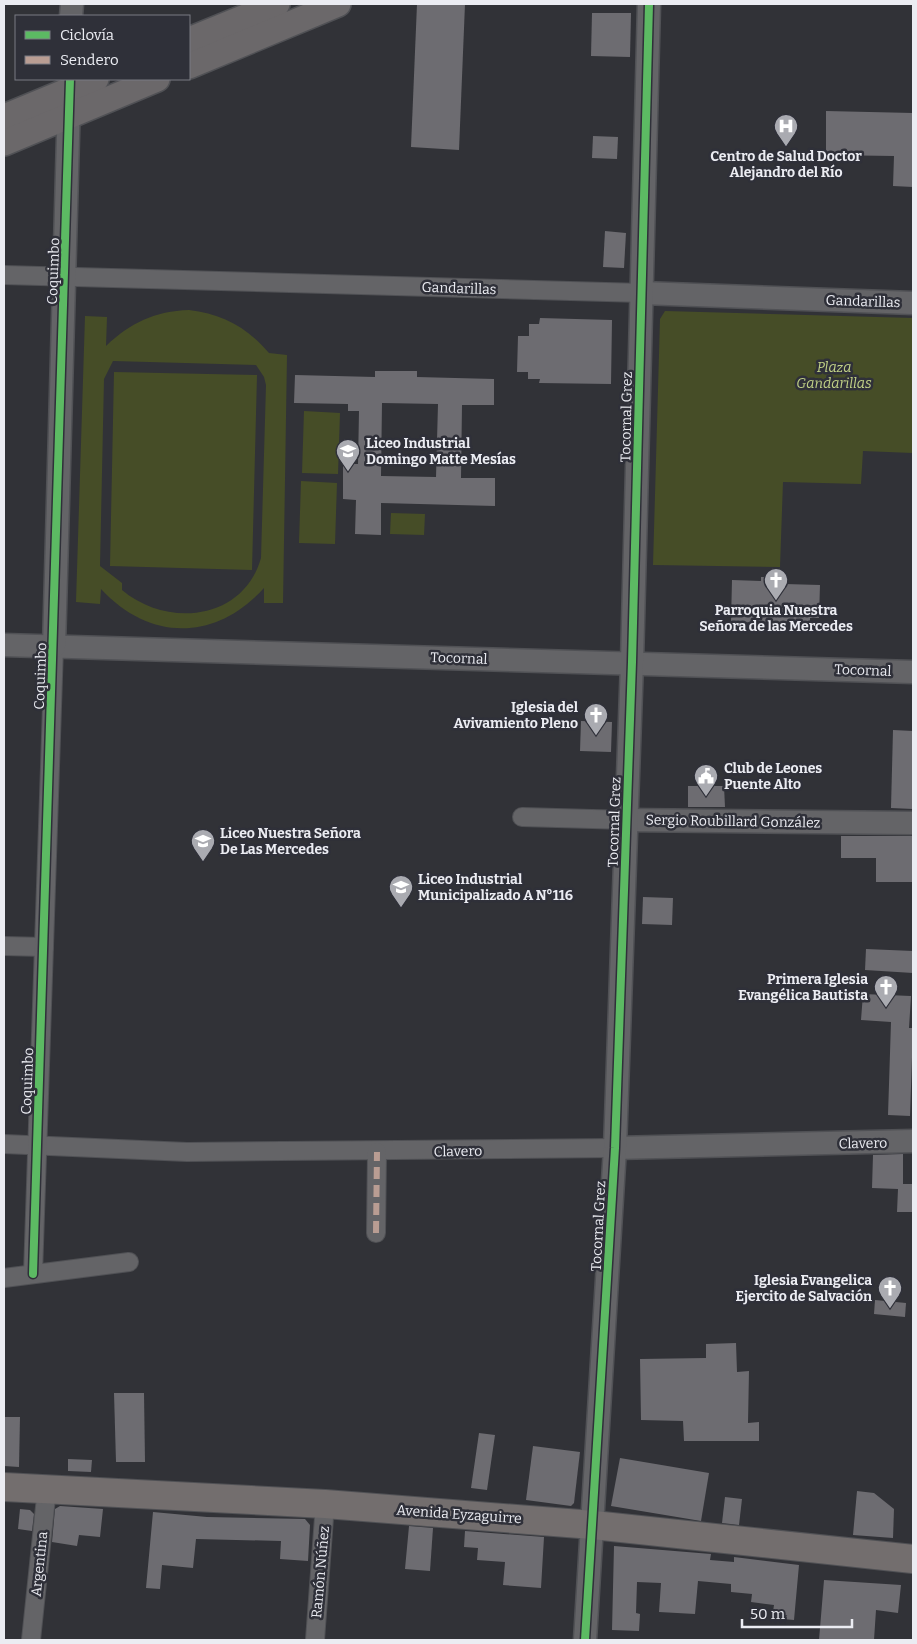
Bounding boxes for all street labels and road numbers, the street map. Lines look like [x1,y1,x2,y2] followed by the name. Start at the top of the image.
[44,237,63,305] street label: Coquimbo
[421,279,497,298] street label: Gandarillas
[825,292,901,311] street label: Gandarillas
[617,371,636,462] street label: Tocornal Grez
[31,642,50,710] street label: Coquimbo
[430,649,488,668] street label: Tocornal
[834,661,892,680] street label: Tocornal
[604,776,625,868] street label: Tocornal Grez
[645,811,821,832] street label: Sergio Roubillard González
[18,1047,37,1115] street label: Coquimbo
[839,1135,887,1152] street label: Clavero
[434,1143,482,1160] street label: Clavero
[588,1180,609,1272] street label: Tocornal Grez
[396,1502,522,1527] street label: Avenida Eyzaguirre
[308,1525,333,1619] street label: Ramón Núñez
[28,1530,51,1598] street label: Argentina

